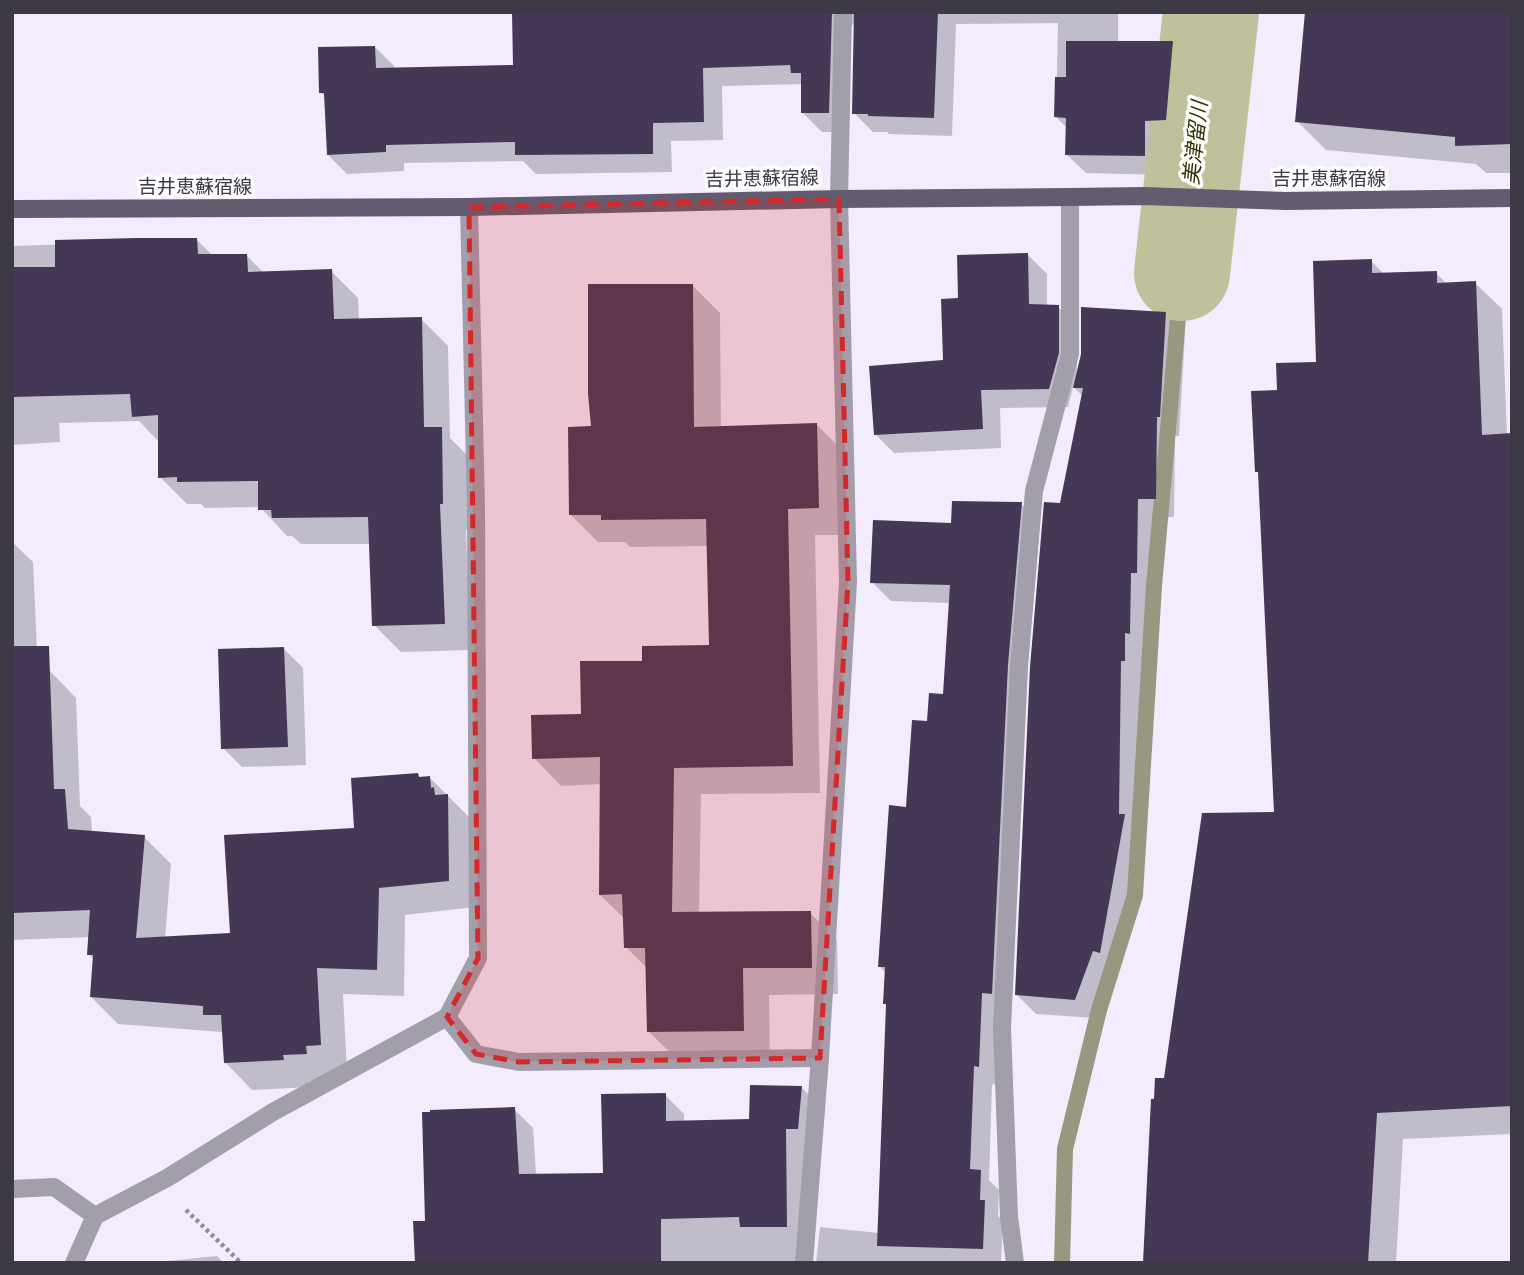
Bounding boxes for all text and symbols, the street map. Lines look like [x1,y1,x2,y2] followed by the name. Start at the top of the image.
[1179,98,1213,186] water label: 美津留川
[705,167,819,191] street label: 吉井恵蘇宿線
[1272,168,1386,190] street label: 吉井恵蘇宿線
[138,176,252,198] street label: 吉井恵蘇宿線

